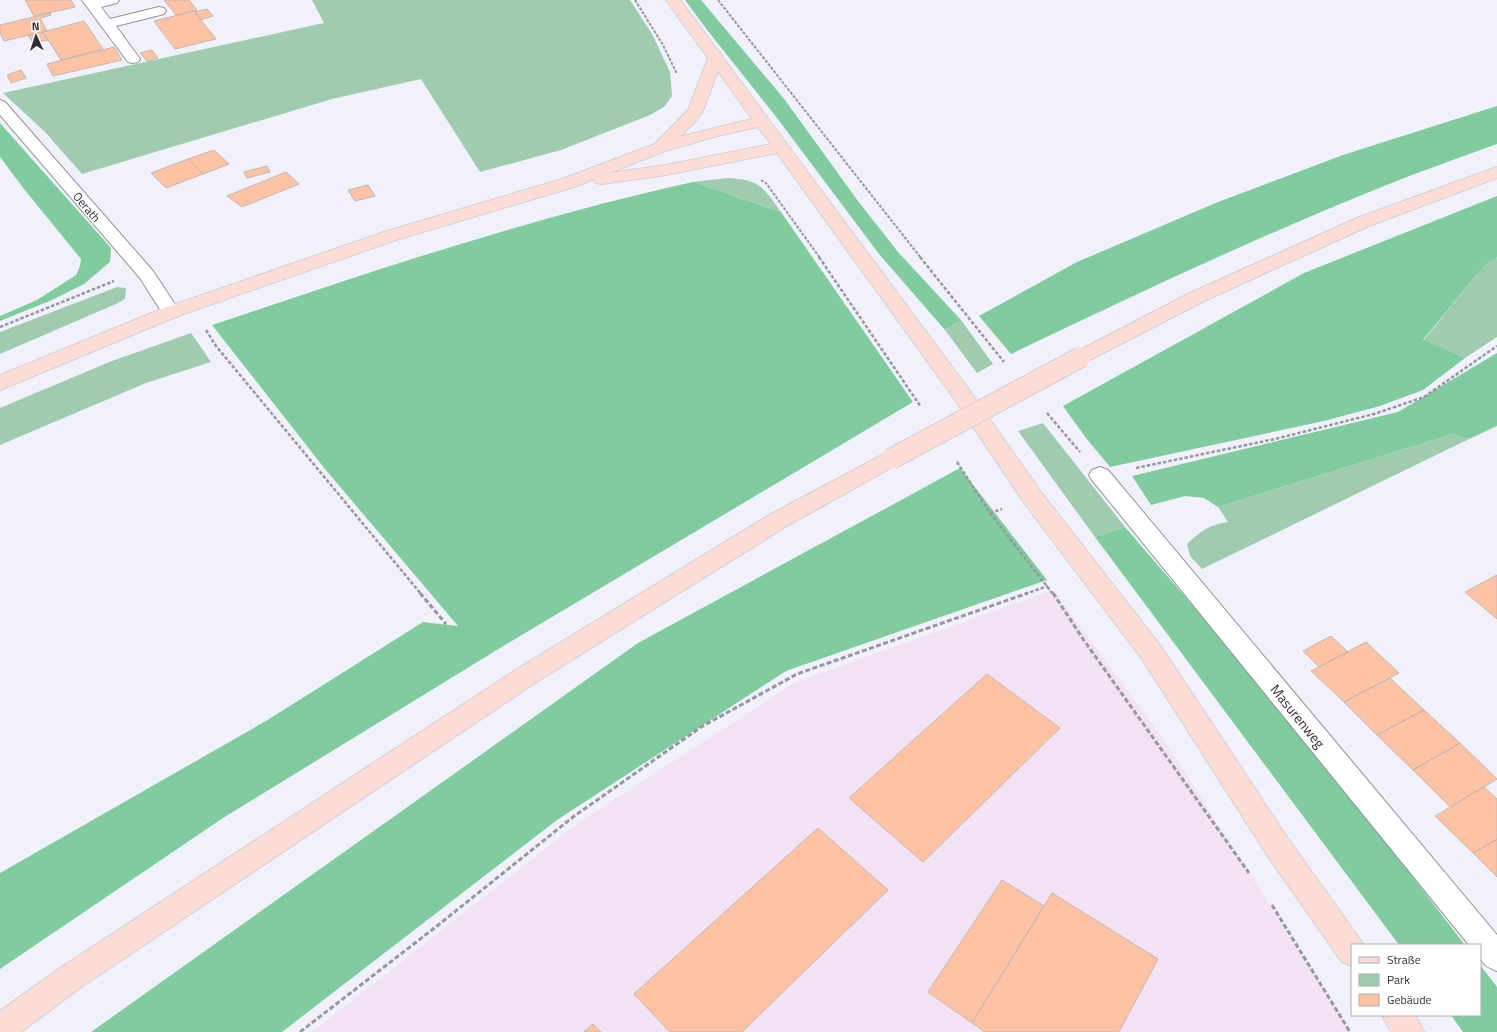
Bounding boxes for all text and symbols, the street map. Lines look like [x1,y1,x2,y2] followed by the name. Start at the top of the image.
[16,16,56,56] north arrow
[31,18,40,34] text: N
[69,188,105,226] street label: Oerath
[1266,680,1330,752] street label: Masurenweg
[1351,944,1481,1016] legend
[1387,950,1421,969] text: Straße
[1387,970,1410,989] text: Park
[1387,990,1432,1009] text: Gebäude

